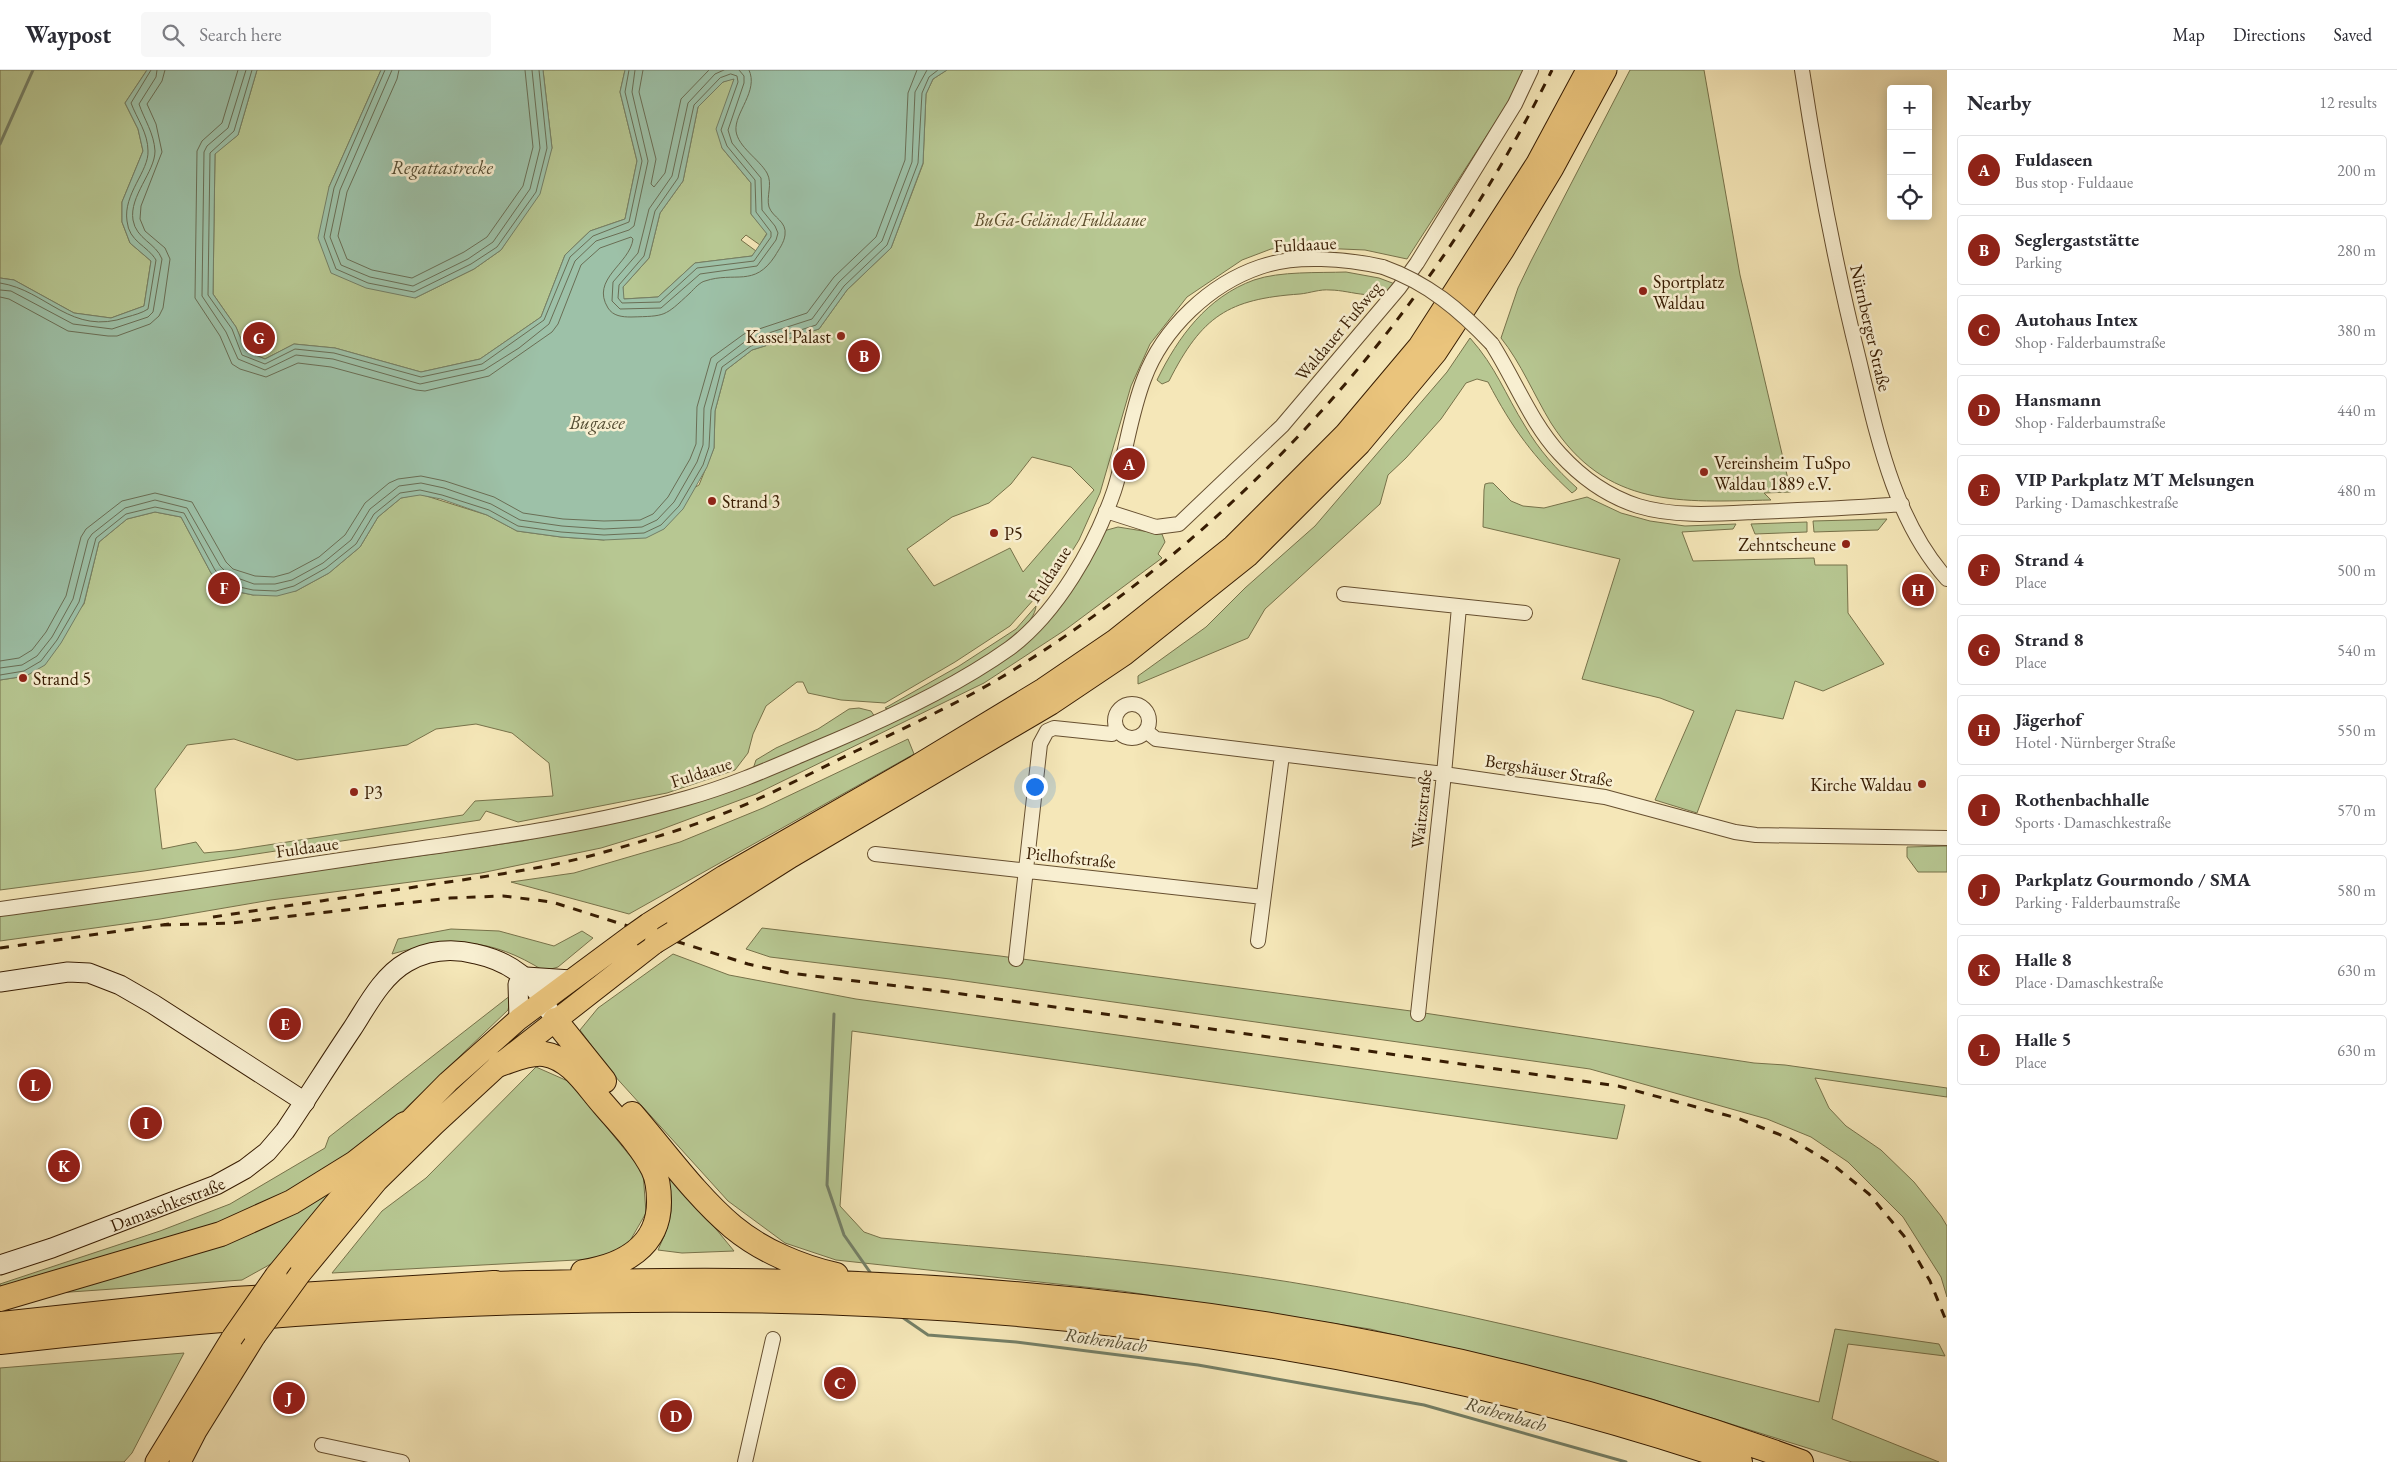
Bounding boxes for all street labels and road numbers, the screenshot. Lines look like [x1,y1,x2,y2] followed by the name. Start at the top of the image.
[1273,231,1337,257] street label: Fuldaaue
[1845,262,1897,394] street label: Nürnberger Straße
[1290,276,1386,386] street label: Waldauer Fußweg
[1022,541,1076,607] street label: Fuldaaue
[1484,749,1614,791] street label: Bergshäuser Straße
[667,751,735,793] street label: Fuldaaue
[1405,768,1437,850] street label: Waitzstraße
[274,831,340,863] street label: Fuldaaue
[1025,841,1117,873] street label: Pielhofstraße
[107,1171,229,1236] street label: Damaschkestraße

